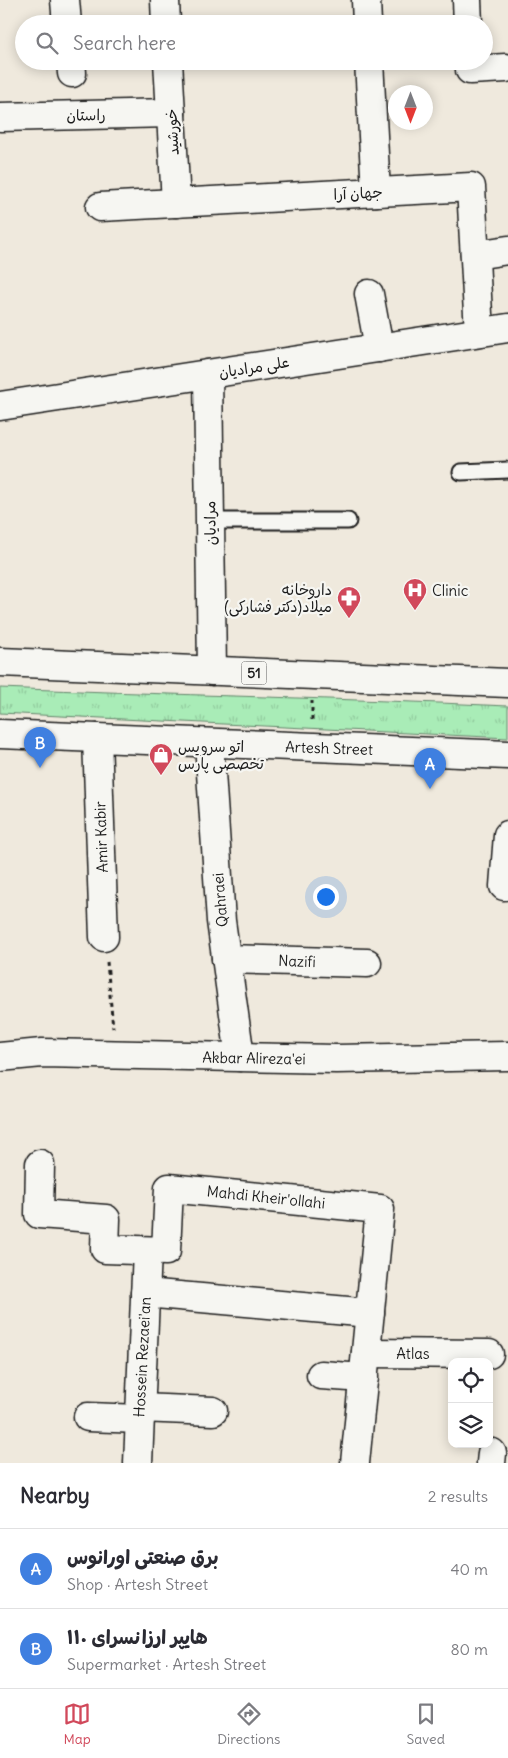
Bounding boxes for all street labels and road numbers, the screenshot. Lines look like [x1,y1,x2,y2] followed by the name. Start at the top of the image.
[66,105,106,125] street label: راستان
[161,108,183,156] street label: خورشید
[333,182,383,204] street label: جهان آرا
[217,352,291,383] street label: علی مرادیان
[200,501,220,545] street label: مرادیان
[242,661,266,684] road number: 51
[285,737,373,759] street label: Artesh Street
[90,801,112,873] street label: Amir Kabir
[208,872,232,928] street label: Qahraei
[278,951,316,971] street label: Nazifi
[202,1048,306,1068] street label: Akbar Alireza'ei
[206,1181,326,1213] street label: Mahdi Kheir'ollahi
[129,1296,155,1418] street label: Hossein Rezaei'an
[396,1344,430,1363] street label: Atlas

